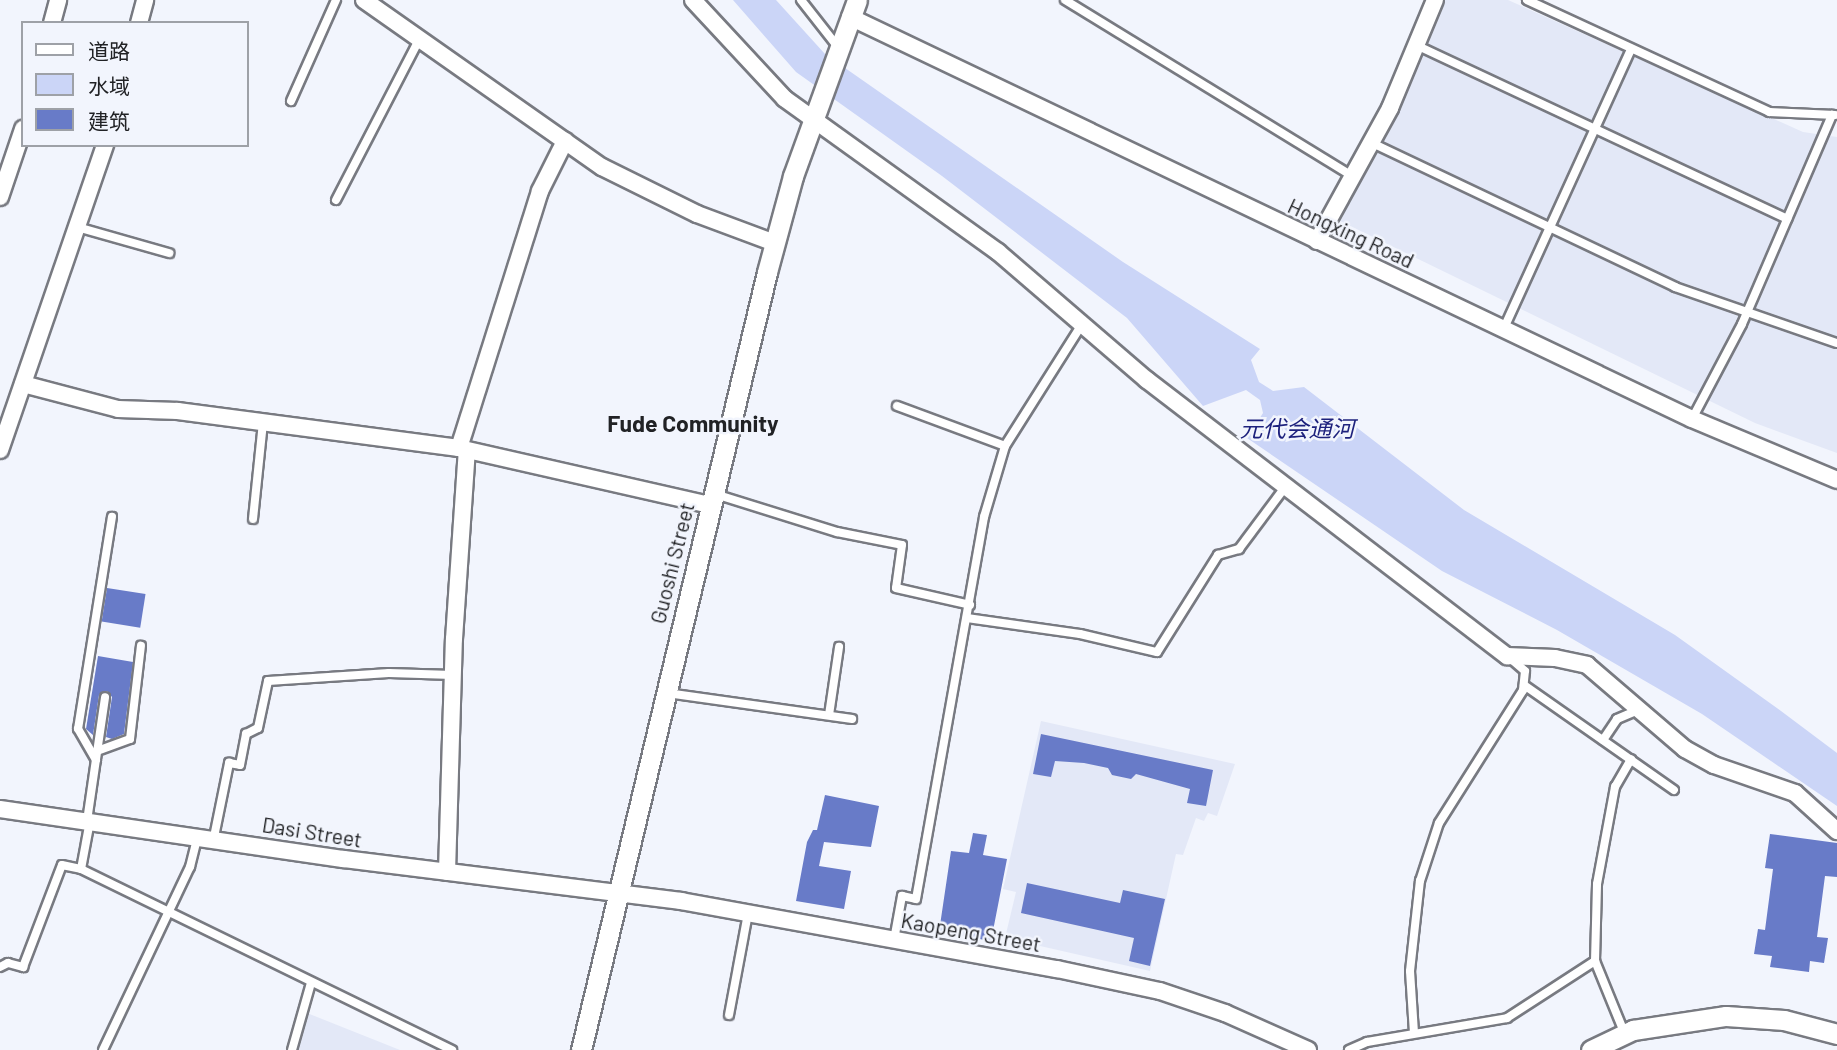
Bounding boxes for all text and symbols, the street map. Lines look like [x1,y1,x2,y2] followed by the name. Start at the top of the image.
[21,21,248,147] legend
[88,38,130,63] text: 道路
[88,73,130,98] text: 水域
[88,108,130,133] text: 建筑
[1284,193,1418,273] street label: Hongxing Road
[607,409,779,437] district label: Fude Community
[1240,414,1354,442] water label: 元代会通河
[645,500,699,626] street label: Guoshi Street
[260,812,364,852] street label: Dasi Street
[899,907,1043,957] street label: Kaopeng Street

